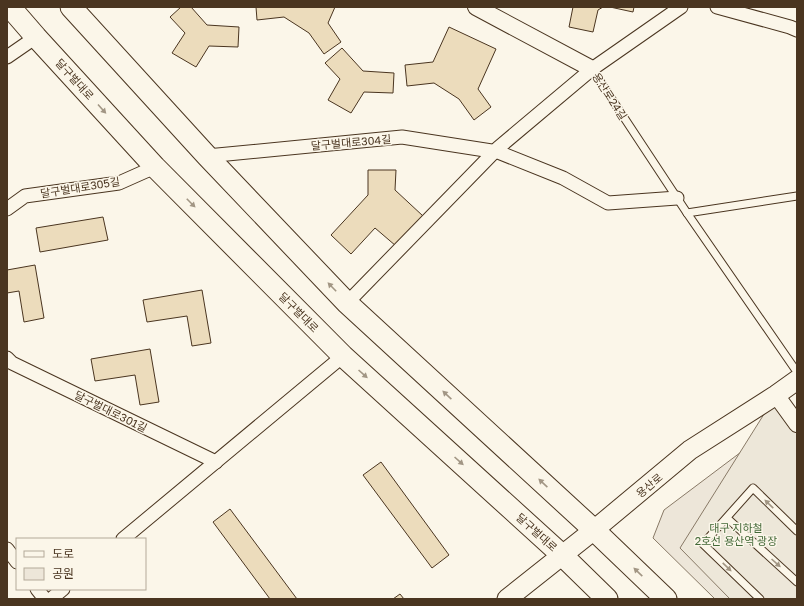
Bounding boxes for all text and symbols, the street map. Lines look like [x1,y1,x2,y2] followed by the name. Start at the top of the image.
[53,56,97,102] street label: 달구벌대로
[590,70,630,122] street label: 용산로24길
[97,104,106,114] one-way arrow
[310,132,392,152] street label: 달구벌대로304길
[39,174,121,200] street label: 달구벌대로305길
[186,198,196,208] one-way arrow
[327,282,337,292] one-way arrow
[277,290,321,334] street label: 달구벌대로
[358,369,367,378] one-way arrow
[73,388,149,434] street label: 달구벌대로301길
[442,390,452,400] one-way arrow
[454,457,464,466] one-way arrow
[633,470,665,500] street label: 용산로
[538,478,548,488] one-way arrow
[764,499,774,509] one-way arrow
[514,510,560,554] street label: 달구벌대로
[695,521,777,547] park label: 대구 지하철 2호선 용산역 광장
[16,538,146,590] legend
[52,546,74,561] text: 도로
[771,558,781,568] one-way arrow
[722,562,731,571] one-way arrow
[52,566,74,581] text: 공원
[633,567,643,577] one-way arrow

